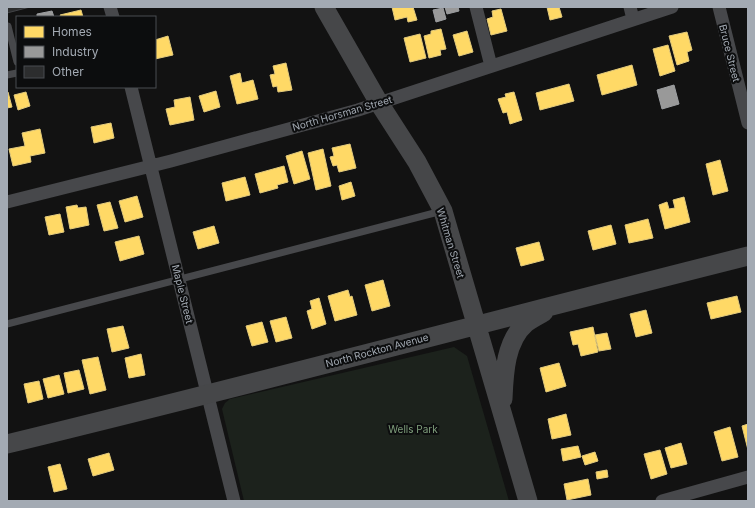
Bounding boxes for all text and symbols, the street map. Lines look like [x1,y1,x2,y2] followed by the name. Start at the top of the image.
[16,16,156,88] legend
[717,23,743,84] street label: Bruce Street
[52,24,92,39] text: Homes
[52,44,99,59] text: Industry
[52,64,84,79] text: Other
[291,93,394,133] street label: North Horsman Street
[435,206,468,280] street label: Whitman Street
[170,263,196,325] street label: Maple Street
[324,330,430,370] street label: North Rockton Avenue
[388,423,438,435] park label: Wells Park

